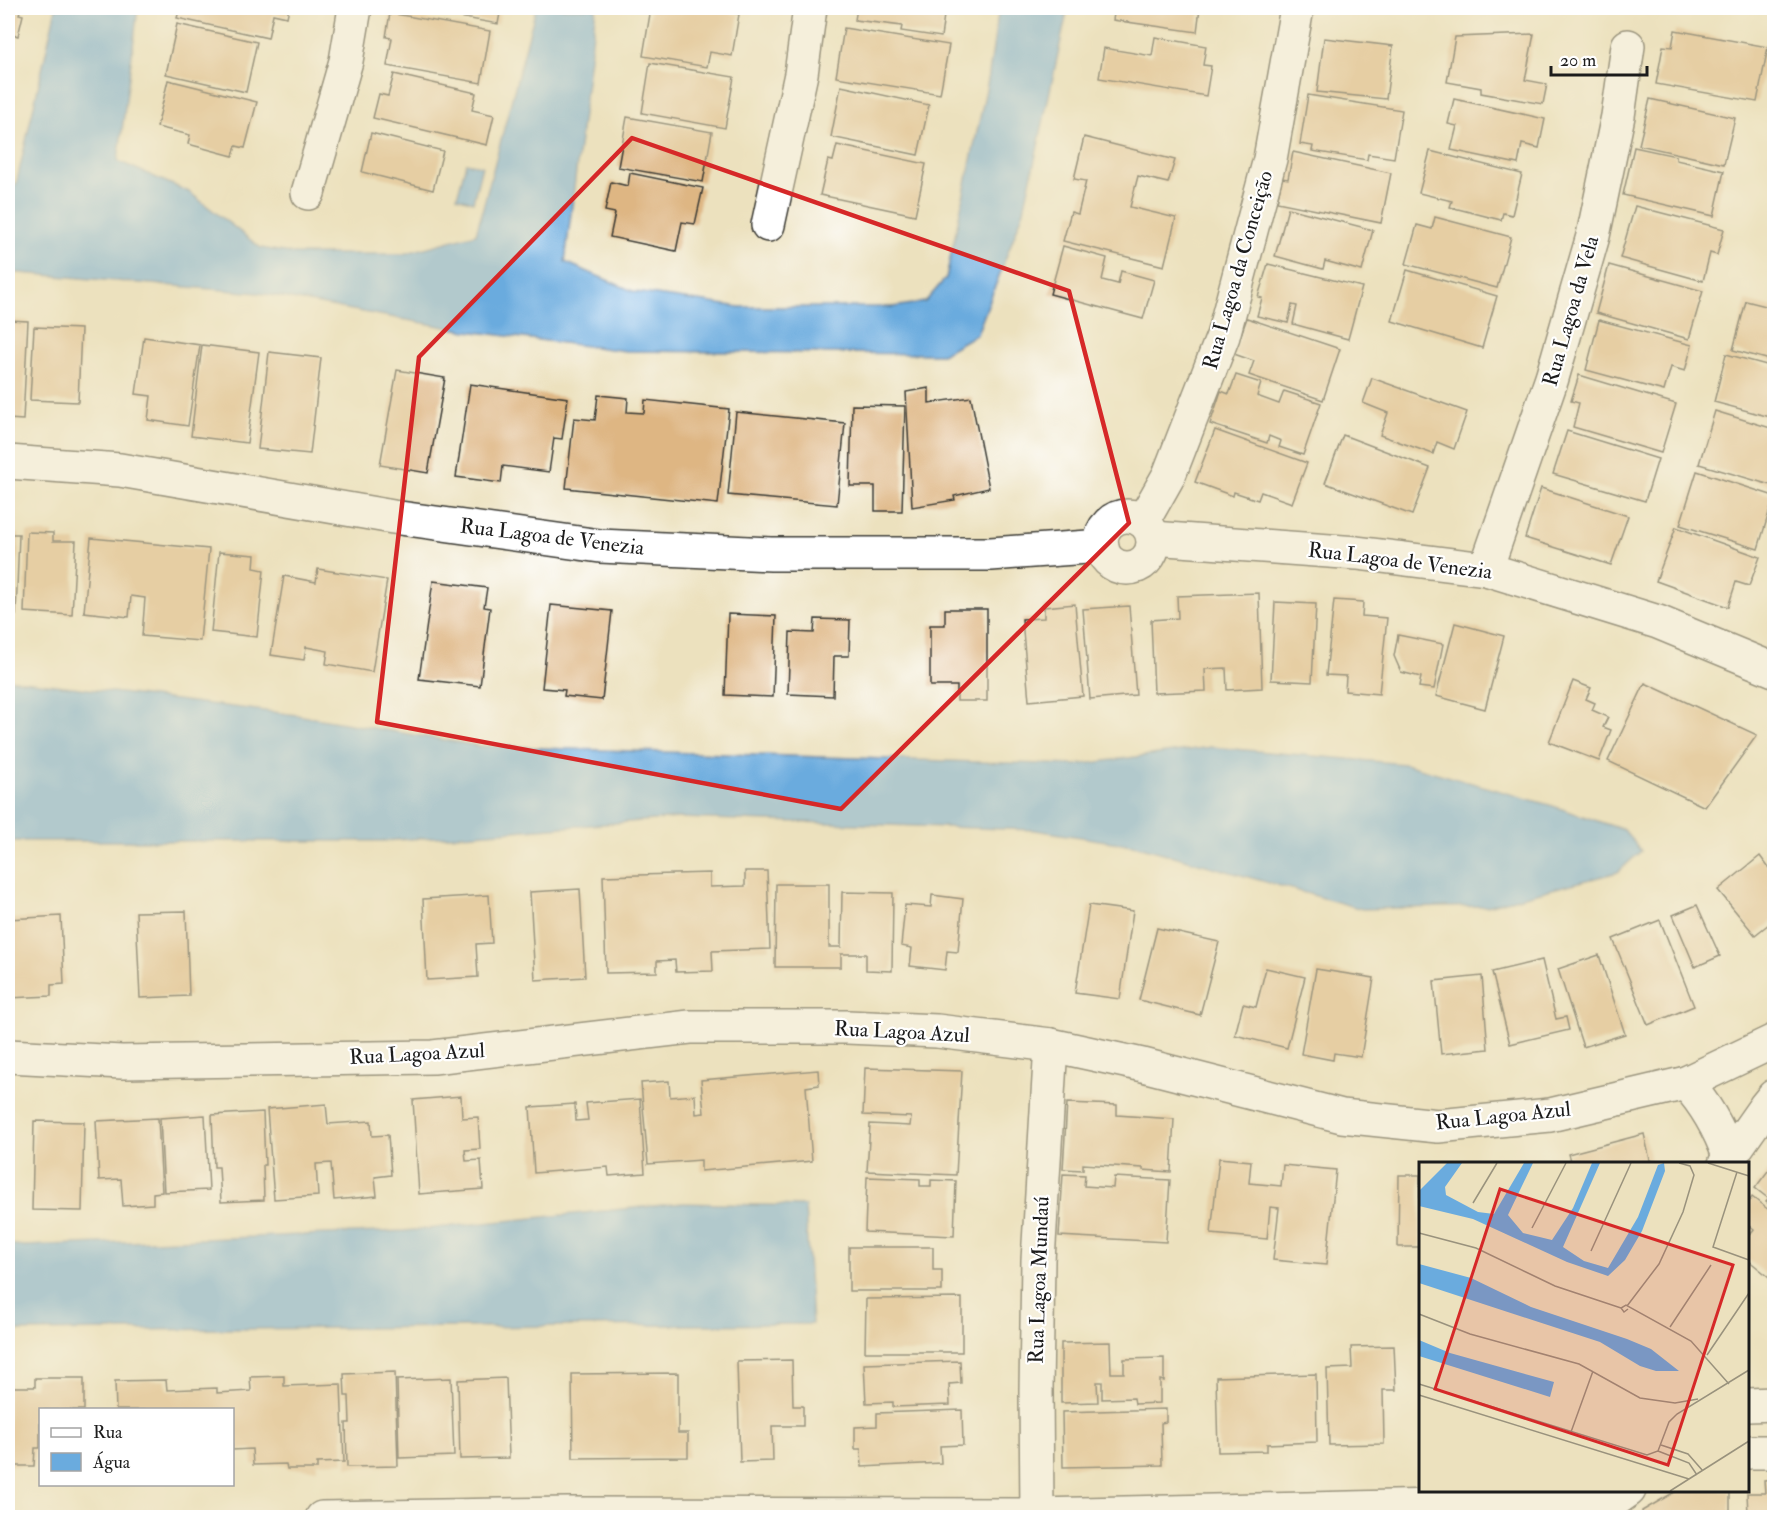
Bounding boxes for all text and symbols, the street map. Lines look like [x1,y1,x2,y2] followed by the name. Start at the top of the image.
[1551,39,1647,77] scale bar
[1560,49,1596,72] text: 20 m
[1197,167,1279,373] street label: Rua Lagoa da Conceição
[1537,232,1605,389] street label: Rua Lagoa da Vela
[458,512,646,562] street label: Rua Lagoa de Venezia
[1306,536,1494,586] street label: Rua Lagoa de Venezia
[833,1015,971,1049] street label: Rua Lagoa Azul
[348,1037,486,1071] street label: Rua Lagoa Azul
[1434,1095,1573,1137] street label: Rua Lagoa Azul
[1419,1162,1749,1492] inset map
[1023,1196,1055,1364] street label: Rua Lagoa Mundaú
[39,1408,234,1486] legend
[93,1421,123,1444] text: Rua
[92,1451,131,1474] text: Água

